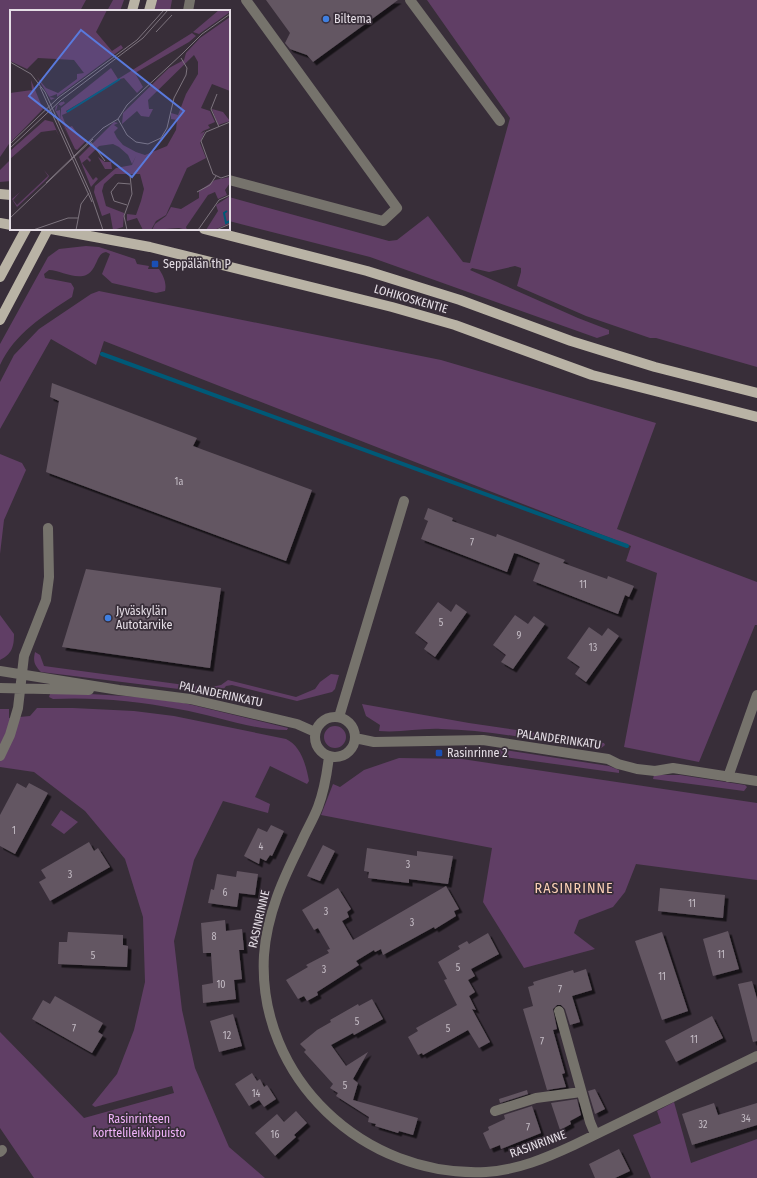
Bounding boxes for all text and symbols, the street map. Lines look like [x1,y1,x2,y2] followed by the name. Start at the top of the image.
[10,10,230,230] inset map
[334,12,372,26] place label: Biltema
[321,14,331,24] marker: Biltema
[163,257,231,271] place label: Seppälän th P
[150,259,160,269] marker: Seppälän th P
[373,282,450,316] street label: LOHIKOSKENTIE
[175,476,183,488] house number: 1a
[470,537,474,549] house number: 7
[579,579,587,591] house number: 11
[116,604,172,632] place label: Jyväskylän Autotarvike
[103,613,113,623] marker: Jyväskylän Autotarvike
[439,617,444,629] house number: 5
[517,630,522,642] house number: 9
[589,642,598,654] house number: 13
[178,678,264,710] street label: PALANDERINKATU
[516,726,602,752] street label: PALANDERINKATU
[447,746,508,760] place label: Rasinrinne 2
[434,748,444,758] marker: Rasinrinne 2
[12,825,16,837] house number: 1
[259,841,264,853] house number: 4
[406,859,411,871] house number: 3
[68,869,73,881] house number: 3
[535,880,613,897] district label: RASINRINNE
[223,887,228,899] house number: 6
[246,888,273,949] street label: RASINRINNE
[688,898,696,910] house number: 11
[324,906,329,918] house number: 3
[410,917,415,929] house number: 3
[212,931,217,943] house number: 8
[717,949,725,961] house number: 11
[91,950,96,962] house number: 5
[456,962,461,974] house number: 5
[322,964,327,976] house number: 3
[658,971,666,983] house number: 11
[216,979,226,991] house number: 10
[558,984,562,996] house number: 7
[355,1016,360,1028] house number: 5
[72,1023,76,1035] house number: 7
[446,1023,451,1035] house number: 5
[223,1030,232,1042] house number: 12
[690,1034,698,1046] house number: 11
[540,1036,544,1048] house number: 7
[343,1080,348,1092] house number: 5
[252,1088,261,1100] house number: 14
[93,1112,185,1140] park label: Rasinrinteen korttelileikkipuisto
[741,1113,751,1125] house number: 34
[699,1119,708,1131] house number: 32
[526,1122,530,1134] house number: 7
[508,1127,569,1161] street label: RASINRINNE
[271,1129,279,1141] house number: 16

